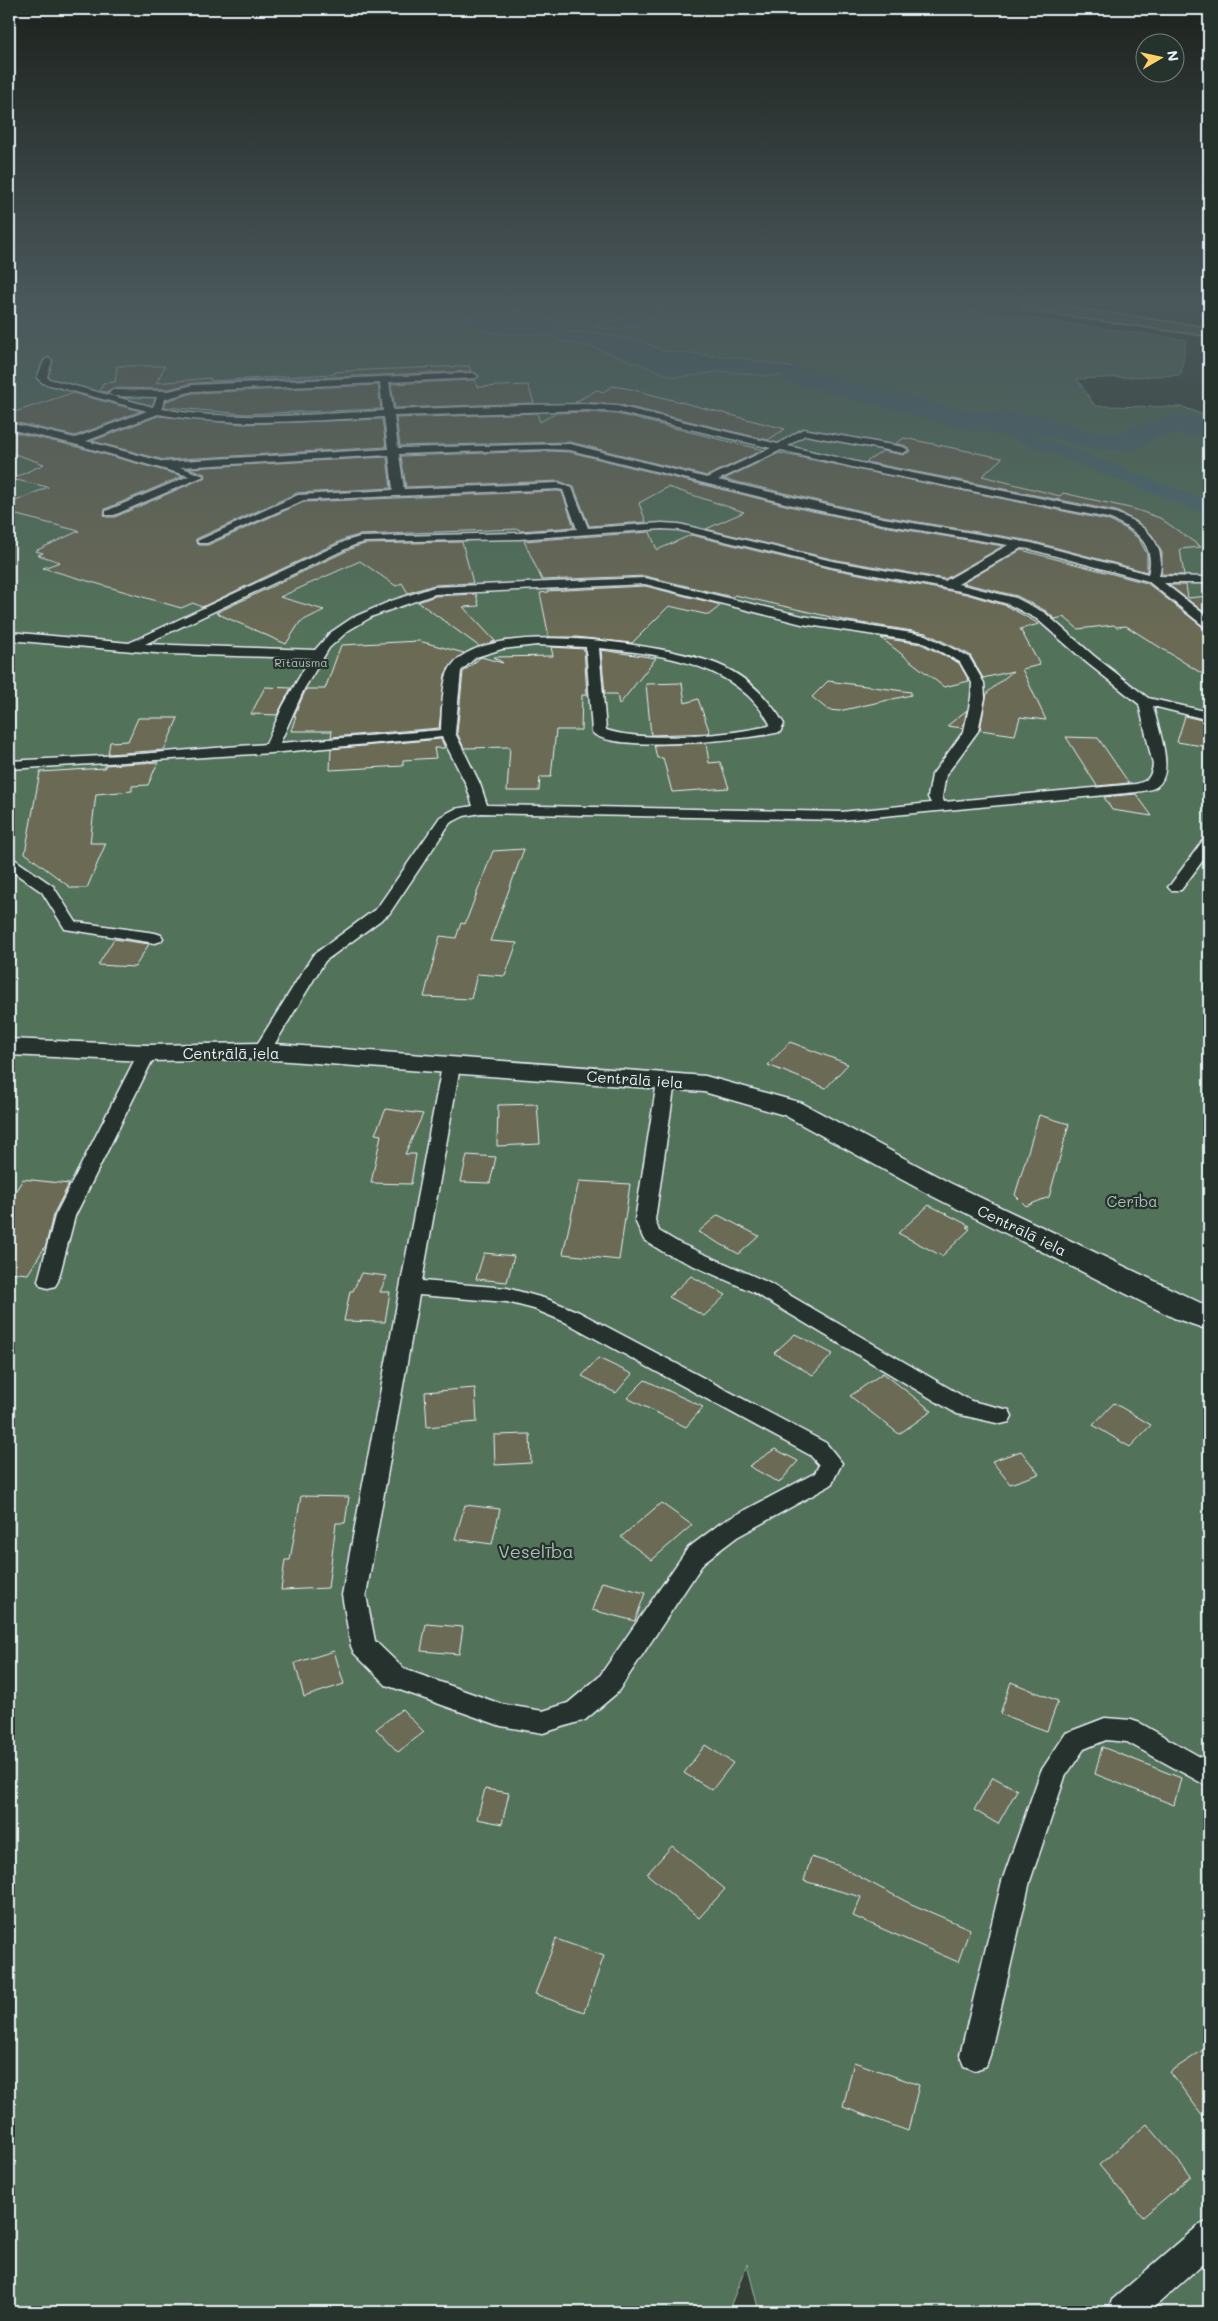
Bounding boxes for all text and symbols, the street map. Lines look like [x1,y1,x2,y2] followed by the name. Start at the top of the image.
[1136,32,1186,82] north arrow
[1163,49,1184,63] text: N
[274,654,328,670] park label: Rītausma
[183,1043,279,1063] street label: Centrālā iela
[586,1066,684,1092] street label: Centrālā iela
[1106,1191,1158,1211] park label: Cerība
[974,1200,1070,1260] street label: Centrālā iela
[498,1539,574,1563] park label: Veselība

